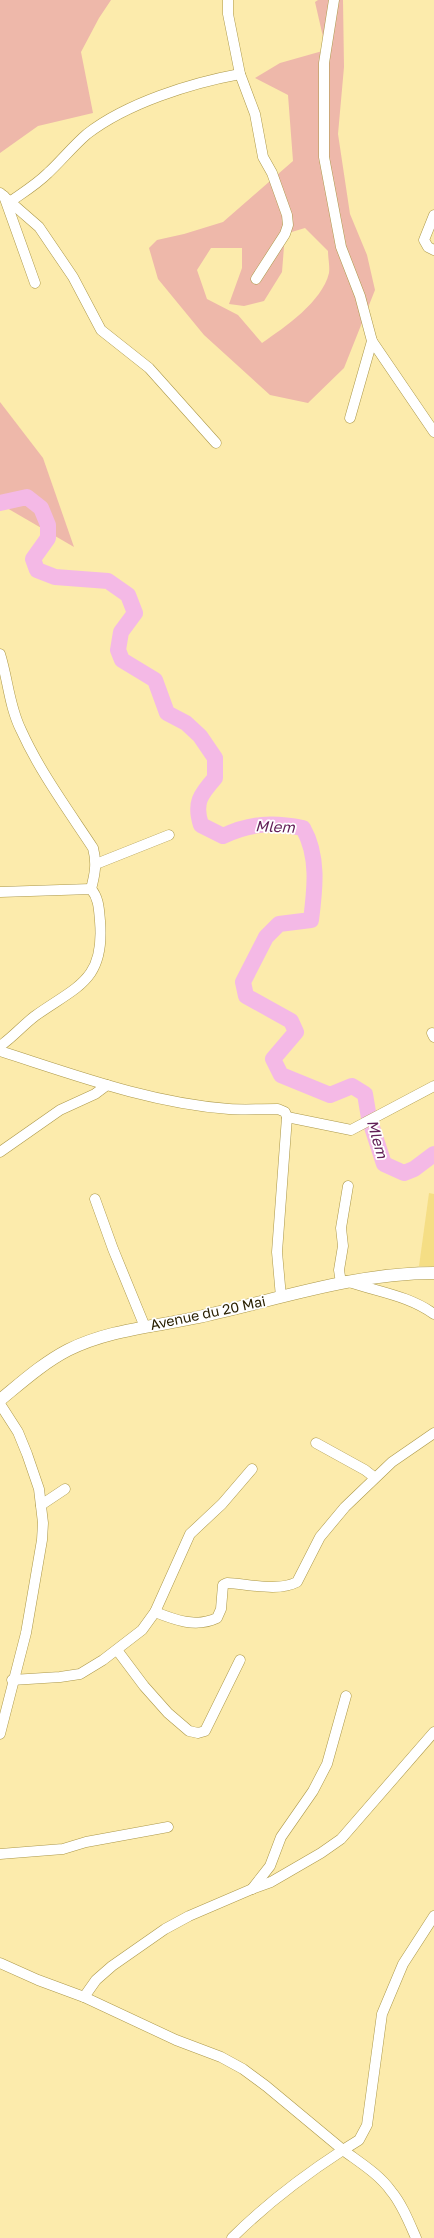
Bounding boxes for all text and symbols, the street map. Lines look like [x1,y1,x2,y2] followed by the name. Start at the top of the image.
[255,816,296,836] water label: Mlem
[364,1117,392,1161] water label: Mlem
[149,1292,267,1333] street label: Avenue du 20 Mai

